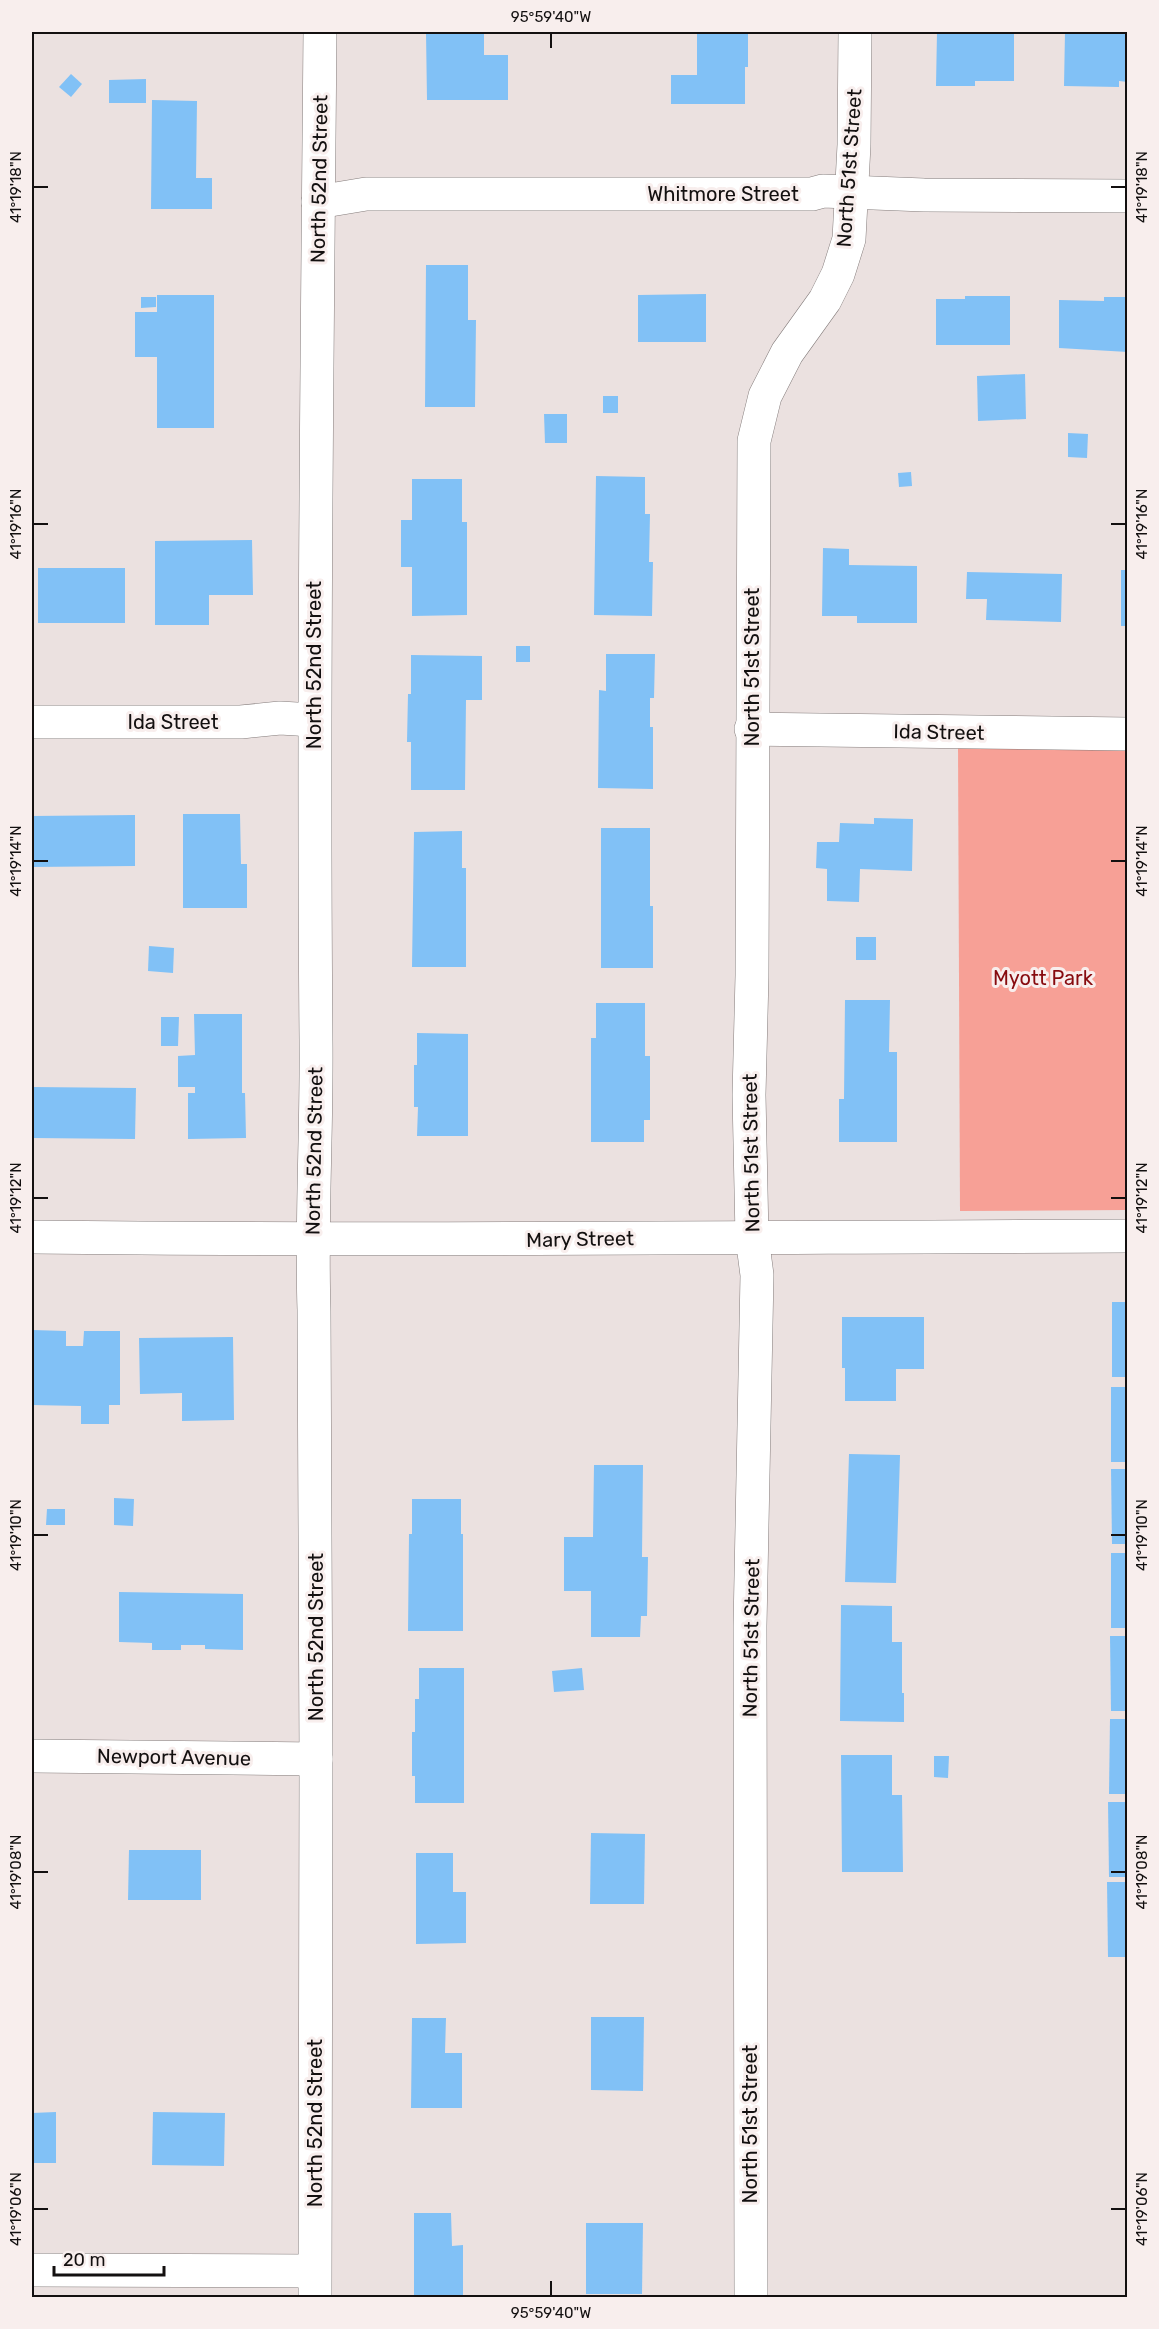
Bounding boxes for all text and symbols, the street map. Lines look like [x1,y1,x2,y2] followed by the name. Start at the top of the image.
[511,8,591,26] text: 95°59'40"W
[831,88,867,248] street label: North 51st Street
[306,95,332,263] street label: North 52nd Street
[7,151,25,223] text: 41°19'18"N
[1133,151,1151,223] text: 41°19'18"N
[647,182,799,206] street label: Whitmore Street
[7,489,25,559] text: 41°19'16"N
[1133,489,1151,559] text: 41°19'16"N
[302,581,326,749] street label: North 52nd Street
[740,587,764,746] street label: North 51st Street
[127,710,219,734] street label: Ida Street
[893,719,985,745] street label: Ida Street
[7,825,25,897] text: 41°19'14"N
[1133,825,1151,897] text: 41°19'14"N
[993,966,1094,990] park label: Myott Park
[301,1067,327,1235] street label: North 52nd Street
[738,1073,764,1233] street label: North 51st Street
[7,1162,25,1234] text: 41°19'12"N
[1133,1162,1151,1234] text: 41°19'12"N
[526,1226,634,1252] street label: Mary Street
[7,1499,25,1571] text: 41°19'10"N
[1133,1499,1151,1571] text: 41°19'10"N
[304,1553,328,1721] street label: North 52nd Street
[738,1558,764,1718] street label: North 51st Street
[97,1744,251,1770] street label: Newport Avenue
[7,1835,25,1909] text: 41°19'08"N
[1133,1835,1151,1909] text: 41°19'08"N
[303,2039,327,2207] street label: North 52nd Street
[738,2044,762,2203] street label: North 51st Street
[7,2172,25,2246] text: 41°19'06"N
[1133,2172,1151,2246] text: 41°19'06"N
[54,2239,164,2277] scale bar
[63,2249,105,2271] text: 20 m
[511,2304,591,2322] text: 95°59'40"W

